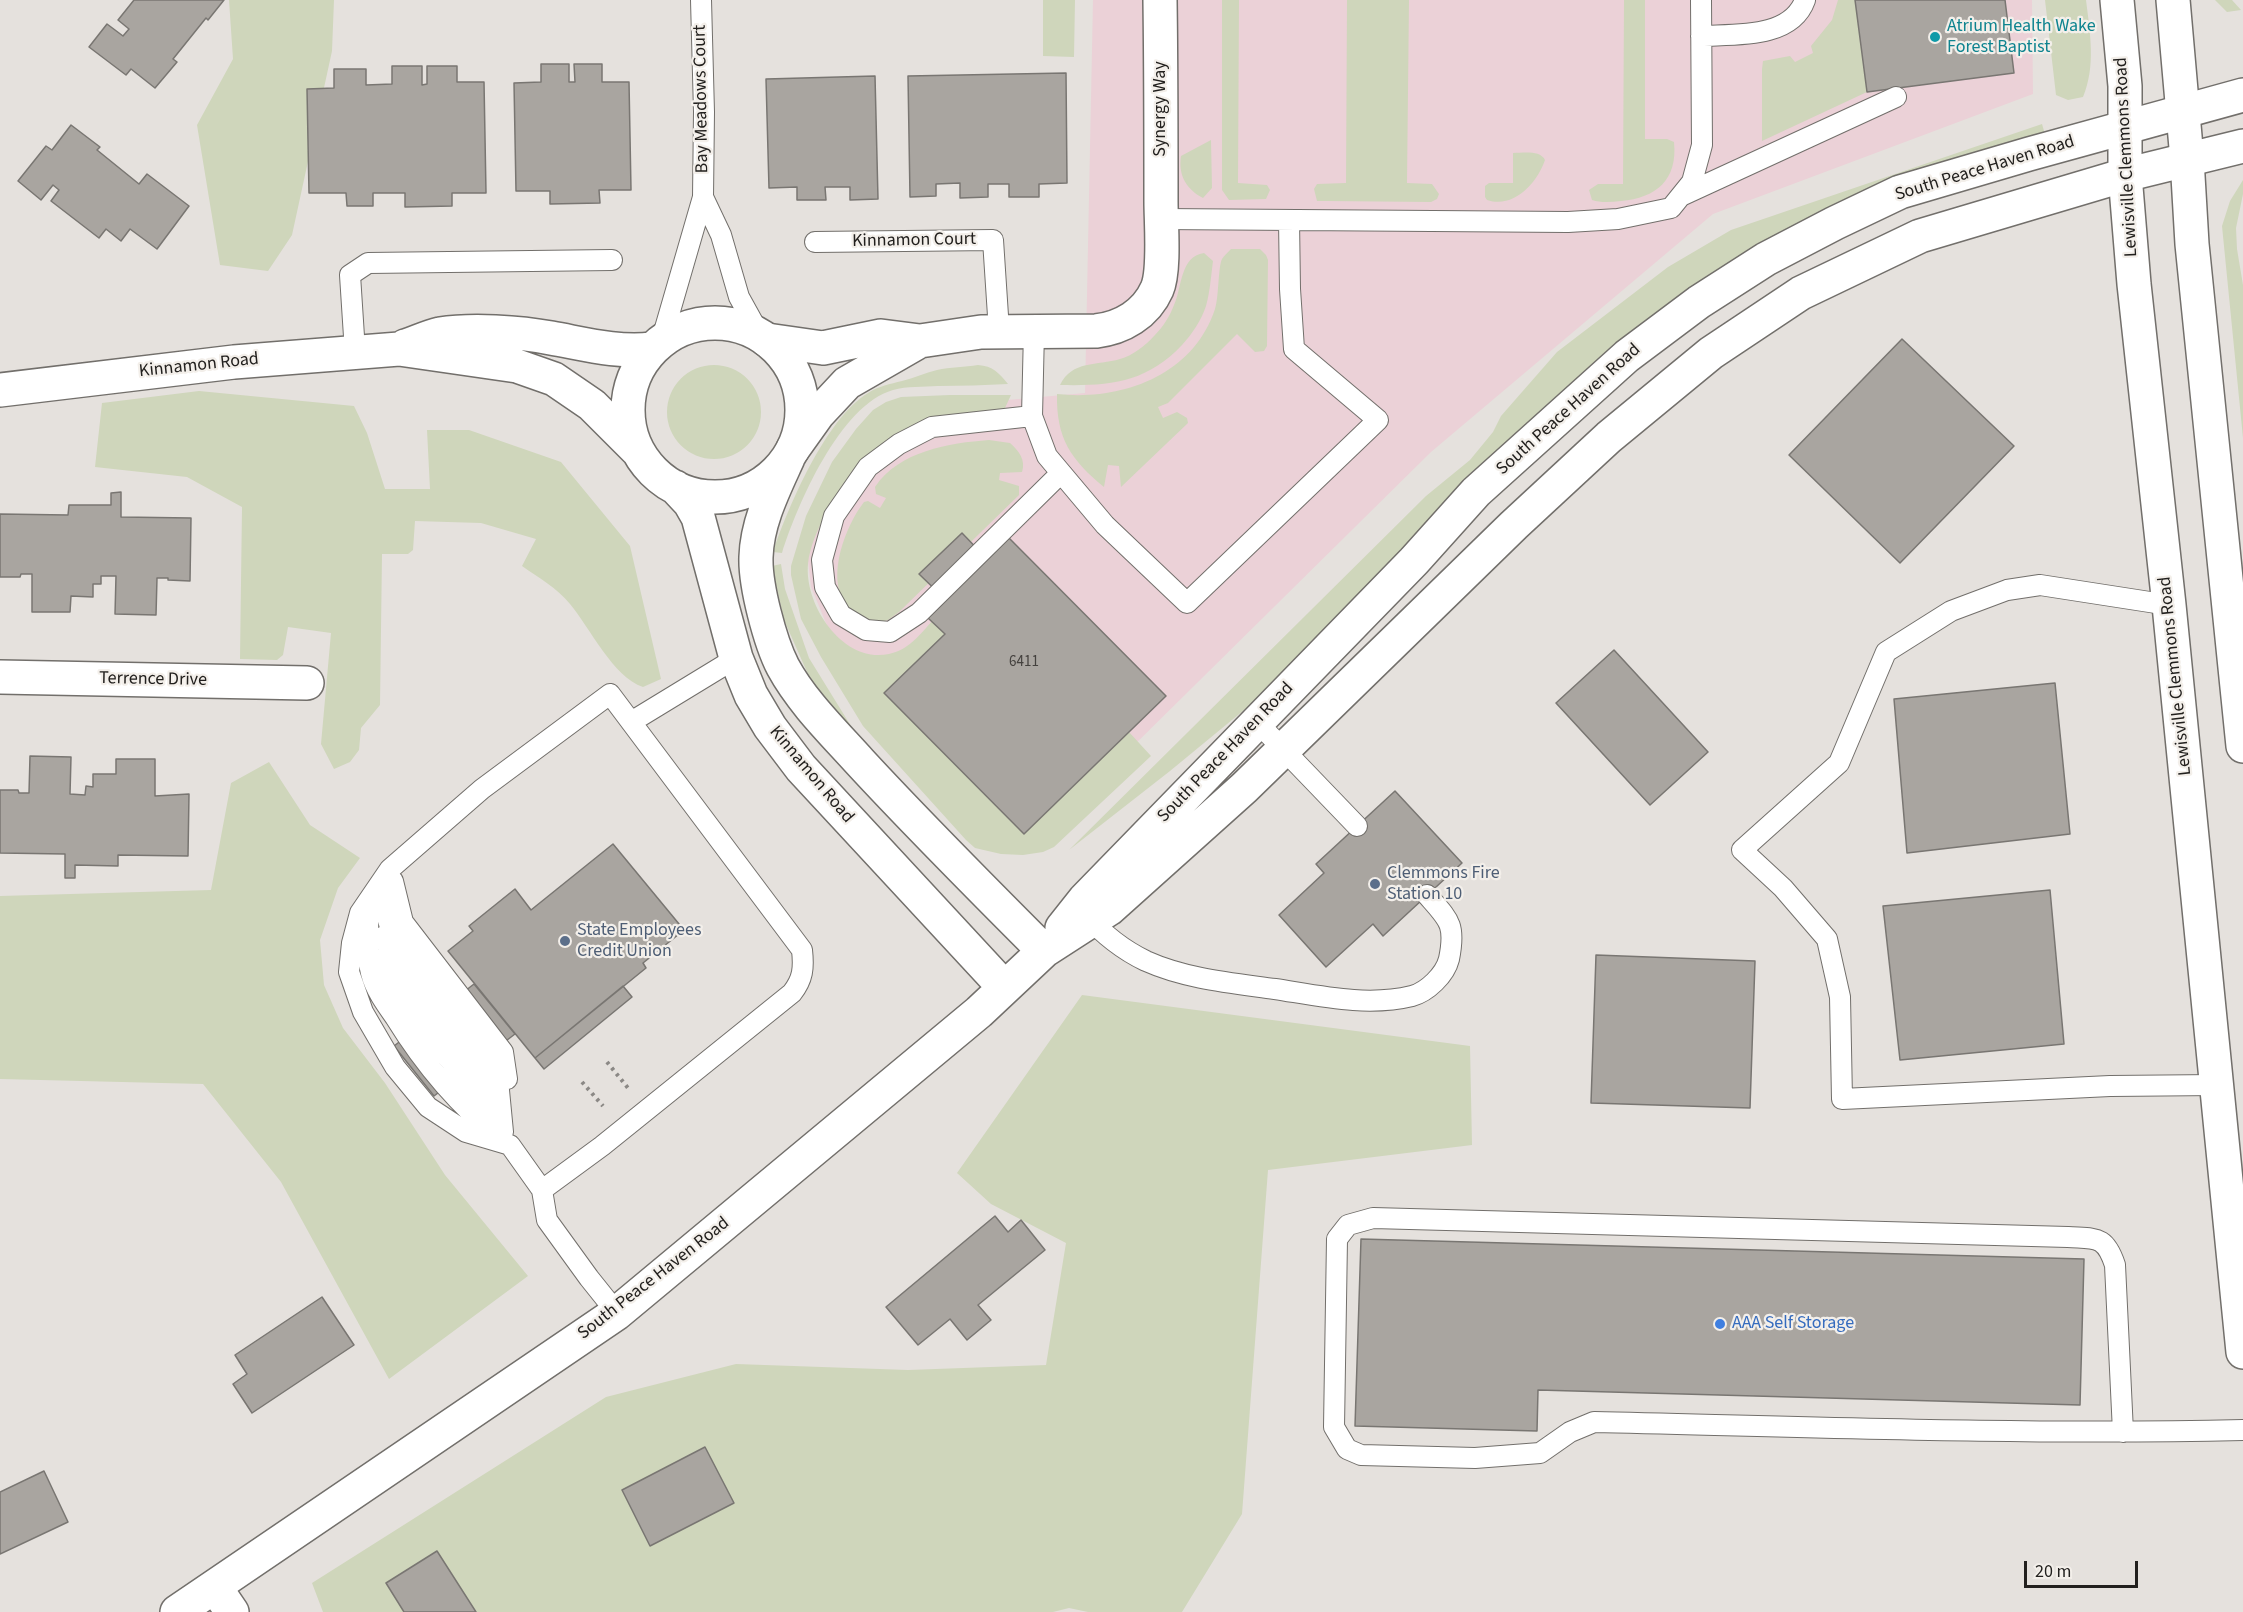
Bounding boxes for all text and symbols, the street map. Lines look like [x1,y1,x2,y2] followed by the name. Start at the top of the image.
[1947,16,2096,58] place label: Atrium Health Wake Forest Baptist
[690,25,714,173] street label: Bay Meadows Court
[1928,30,1942,44] marker: Atrium Health Wake Forest Baptist
[2111,57,2143,257] street label: Lewisville Clemmons Road
[1150,61,1172,157] street label: Synergy Way
[1893,131,2077,207] street label: South Peace Haven Road
[852,229,976,253] street label: Kinnamon Court
[1492,340,1646,480] street label: South Peace Haven Road
[138,349,260,383] street label: Kinnamon Road
[2155,575,2197,777] street label: Lewisville Clemmons Road
[1009,654,1039,672] house number: 6411
[99,668,207,692] street label: Terrence Drive
[1153,678,1299,828] street label: South Peace Haven Road
[764,722,858,828] street label: Kinnamon Road
[1387,863,1500,906] place label: Clemmons Fire Station 10
[1368,877,1382,891] marker: Clemmons Fire Station 10
[577,920,701,962] place label: State Employees Credit Union
[558,934,572,948] marker: State Employees Credit Union
[574,1213,734,1345] street label: South Peace Haven Road
[1732,1313,1854,1335] place label: AAA Self Storage
[1713,1317,1727,1331] marker: AAA Self Storage
[2027,1549,2141,1587] scale bar
[2035,1559,2071,1584] text: 20 m

